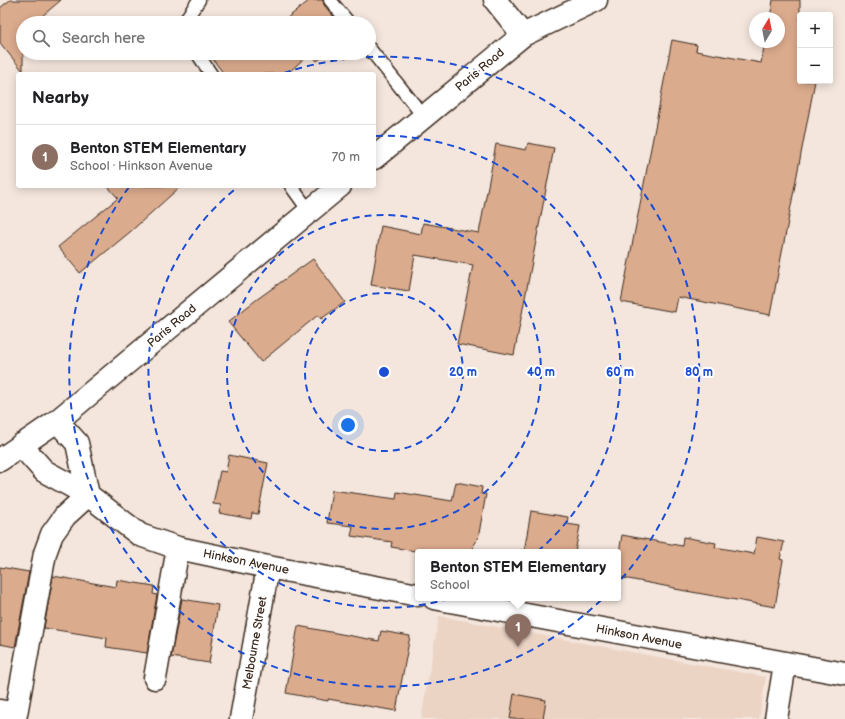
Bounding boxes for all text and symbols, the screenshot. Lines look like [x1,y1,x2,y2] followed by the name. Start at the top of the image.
[749,12,785,48] north arrow
[797,12,833,84] map controls
[797,12,833,48] button: +
[16,16,376,60] search box
[30,27,52,49] icon: search
[62,29,145,48] text: Search here
[453,45,508,95] street label: Paris Road
[797,48,833,84] button: −
[32,88,89,108] text: Nearby
[70,139,246,158] text: Benton STEM Elementary
[42,149,48,165] text: 1
[332,149,360,165] text: 70 m
[70,158,213,174] text: School · Hinkson Avenue
[145,301,200,351] street label: Paris Road
[377,365,391,379] centre of rings
[449,365,477,380] text: 20 m
[527,365,555,380] text: 40 m
[606,365,634,380] text: 60 m
[685,365,713,380] text: 80 m
[338,415,358,435] your location
[202,546,290,578] street label: Hinkson Avenue
[415,549,621,601] popup
[430,558,606,577] text: Benton STEM Elementary
[430,577,470,593] text: School
[239,595,271,691] street label: Melbourne Street
[505,614,531,647] pin: 1
[595,621,683,653] street label: Hinkson Avenue

